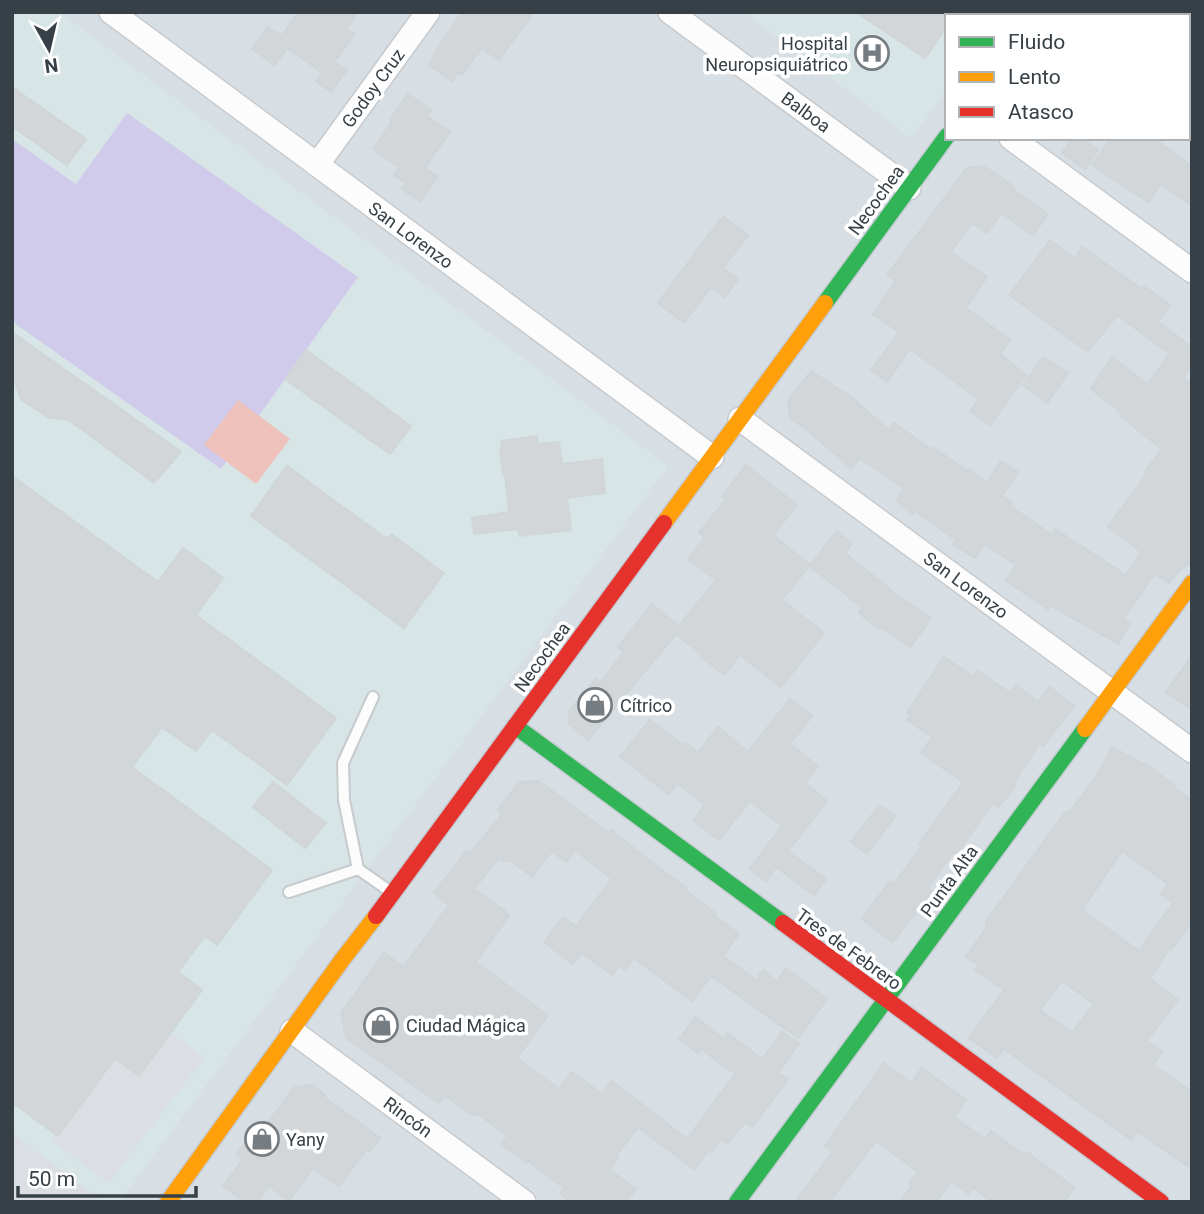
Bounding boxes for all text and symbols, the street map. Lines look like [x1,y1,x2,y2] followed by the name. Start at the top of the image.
[14,14,84,84] north arrow
[945,14,1190,140] legend
[1008,30,1065,54] text: Fluido
[705,33,848,75] place label: Hospital Neuropsiquiátrico
[853,34,891,72] hospital icon: Hospital Neuropsiquiátrico
[337,44,409,132] street label: Godoy Cruz
[43,53,60,78] text: N
[1008,65,1061,89] text: Lento
[777,87,835,137] street label: Balboa
[1008,100,1074,124] text: Atasco
[844,161,908,239] street label: Necochea
[365,197,457,273] street label: San Lorenzo
[920,547,1012,623] street label: San Lorenzo
[510,618,574,696] street label: Necochea
[576,686,614,724] shop icon: Cítrico
[620,695,672,716] place label: Cítrico
[916,841,982,921] street label: Punta Alta
[792,904,906,994] street label: Tres de Febrero
[362,1006,400,1044] shop icon: Ciudad Mágica
[406,1015,526,1036] place label: Ciudad Mágica
[380,1092,436,1142] street label: Rincón
[243,1120,281,1158] shop icon: Yany
[286,1129,325,1150] place label: Yany
[18,1154,196,1198] scale bar
[28,1167,75,1191] text: 50 m

